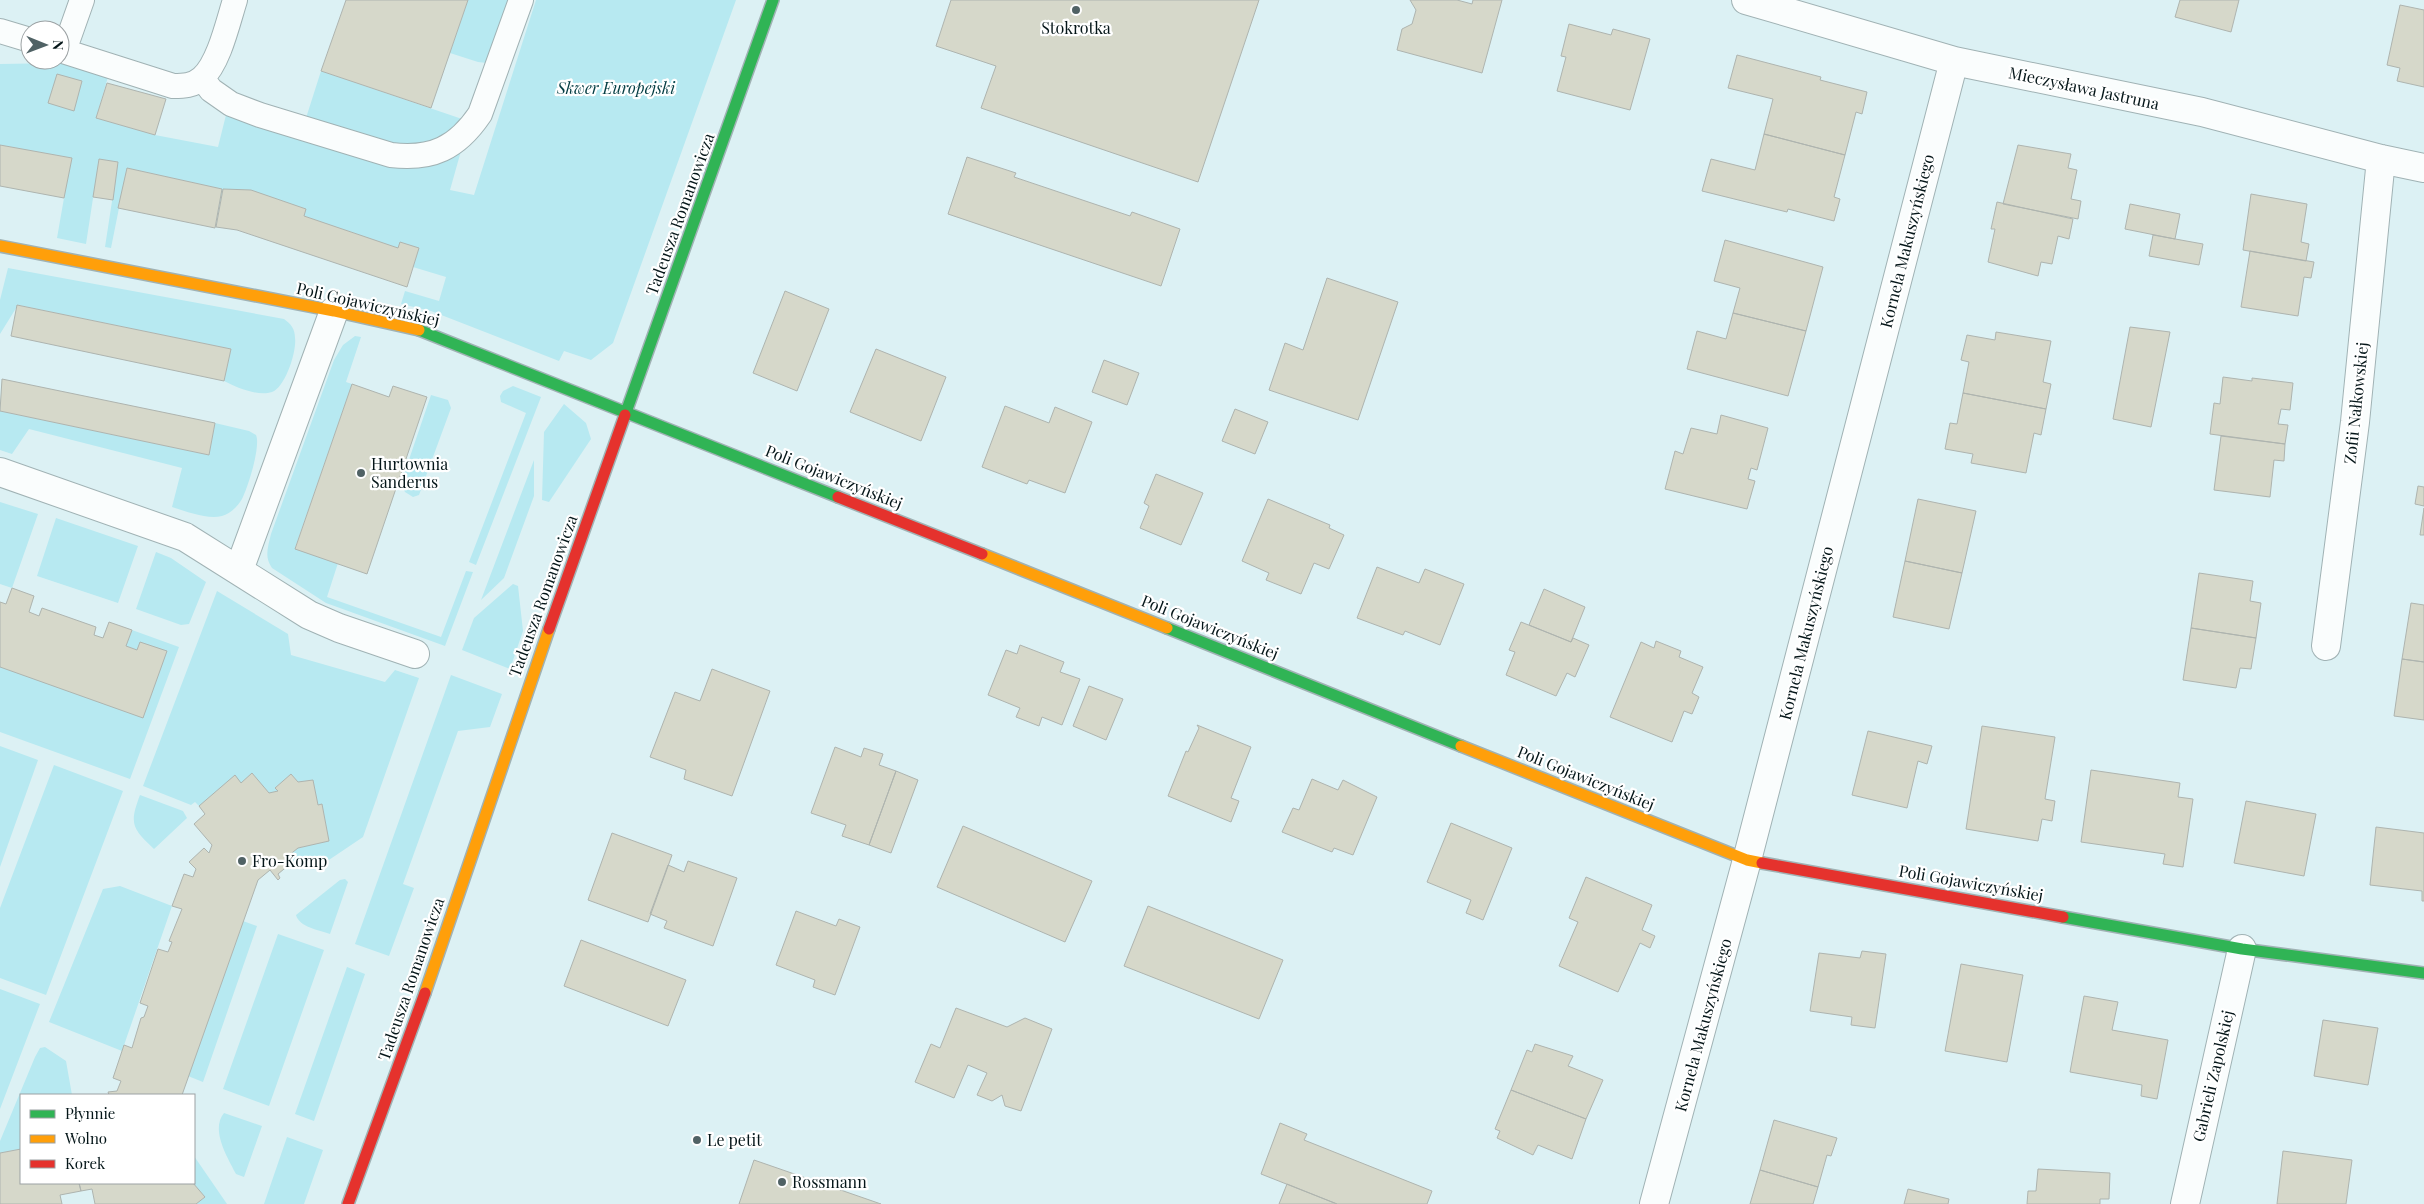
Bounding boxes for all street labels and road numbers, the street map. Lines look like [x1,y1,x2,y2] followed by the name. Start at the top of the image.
[2007,61,2161,114] street label: Mieczysława Jastruna
[640,130,719,298] street label: Tadeusza Romanowicza
[1875,152,1938,330] street label: Kornela Makuszyńskiego
[294,277,442,330] street label: Poli Gojawiczyńskiej
[2339,341,2372,465] street label: Zofii Nałkowskiej
[762,439,906,514] street label: Poli Gojawiczyńskiej
[503,512,582,680] street label: Tadeusza Romanowicza
[1774,544,1837,722] street label: Kornela Makuszyńskiego
[1138,589,1282,664] street label: Poli Gojawiczyńskiej
[1514,740,1658,815] street label: Poli Gojawiczyńskiej
[1897,859,2045,906] street label: Poli Gojawiczyńskiej
[373,895,448,1063] street label: Tadeusza Romanowicza
[1669,936,1736,1114] street label: Kornela Makuszyńskiego
[2187,1008,2238,1144] street label: Gabrieli Zapolskiej

